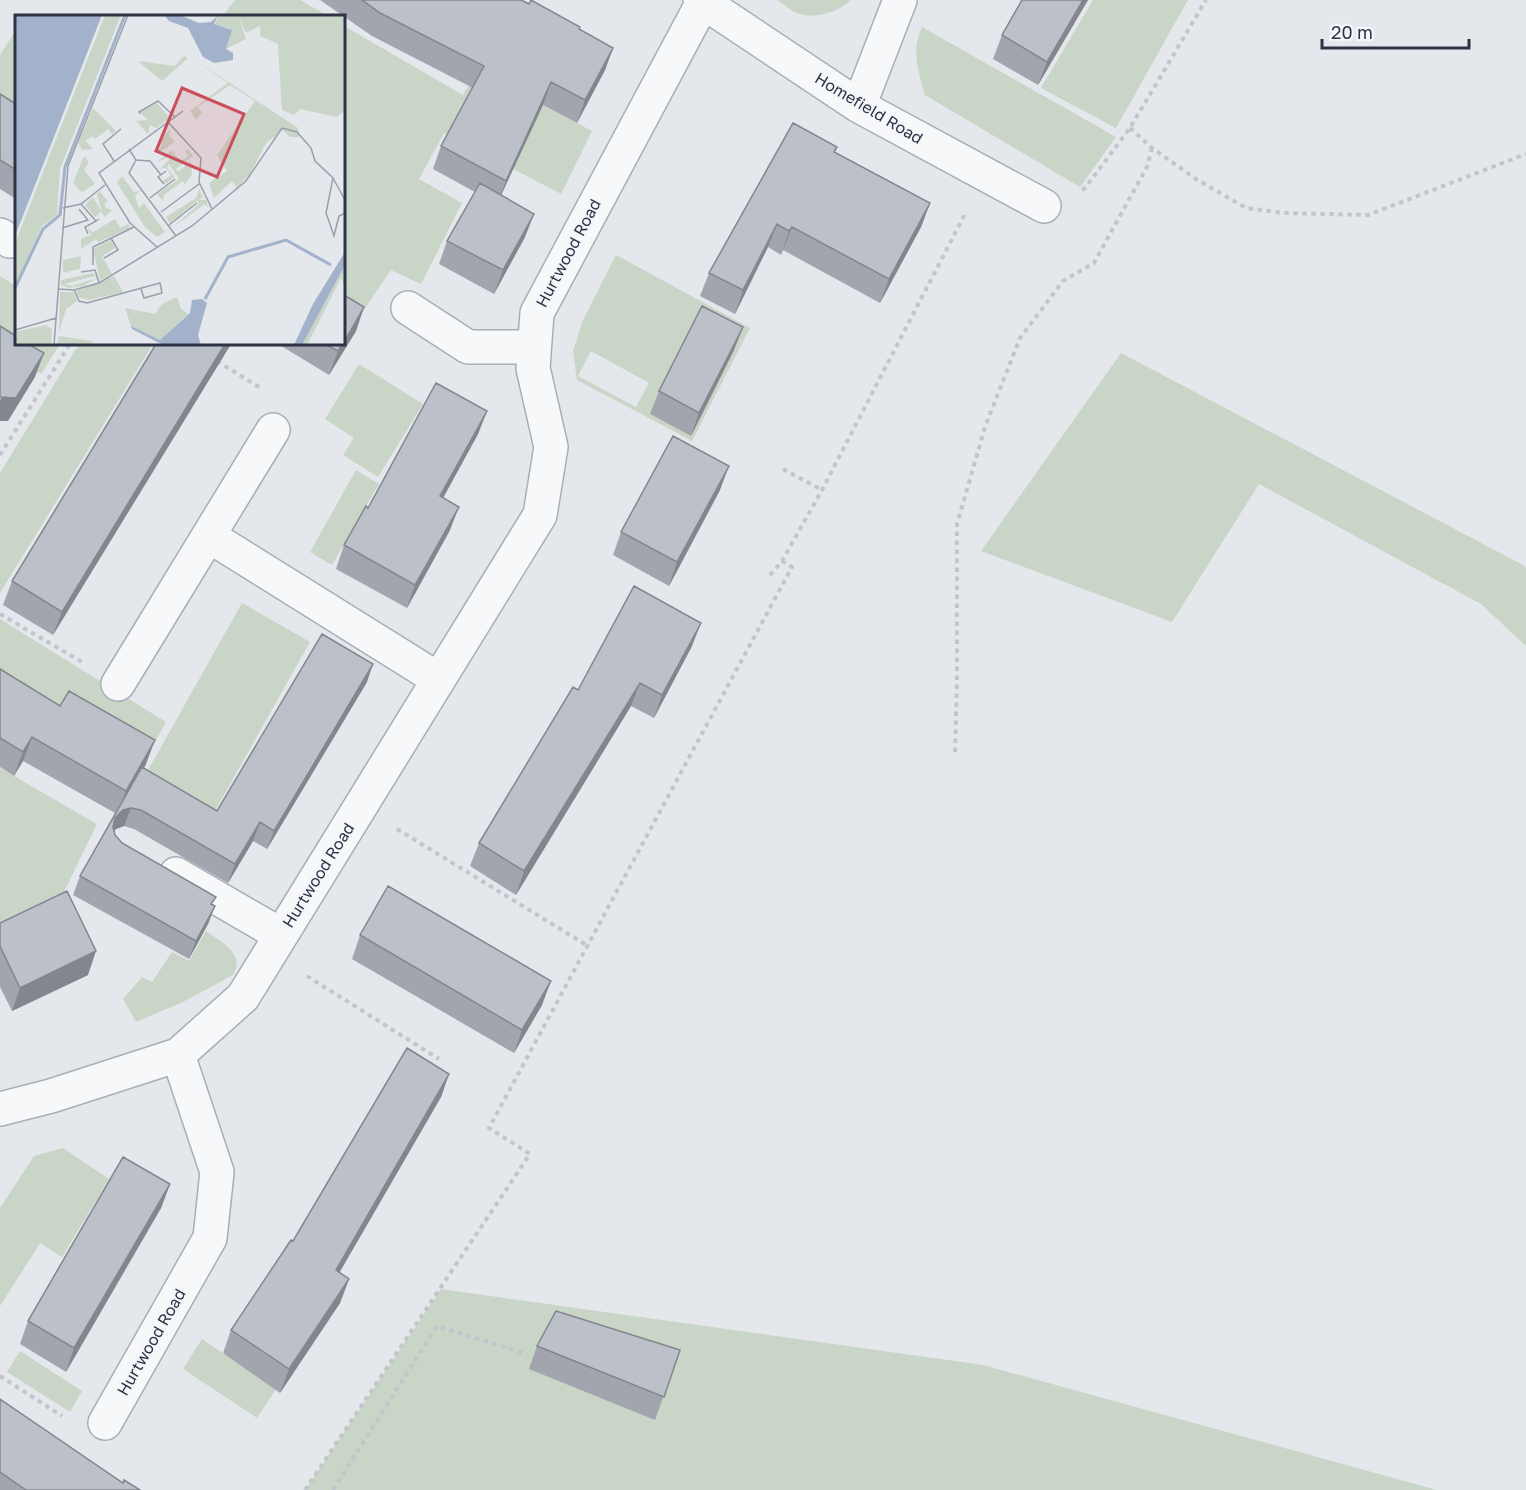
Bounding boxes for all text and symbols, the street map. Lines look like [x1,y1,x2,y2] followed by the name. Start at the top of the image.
[1322,12,1469,50] scale bar
[15,15,345,345] inset map
[1331,21,1373,43] text: 20 m
[811,68,927,148] street label: Homefield Road
[531,195,605,311] street label: Hurtwood Road
[278,819,358,931] street label: Hurtwood Road
[112,1285,190,1399] street label: Hurtwood Road

